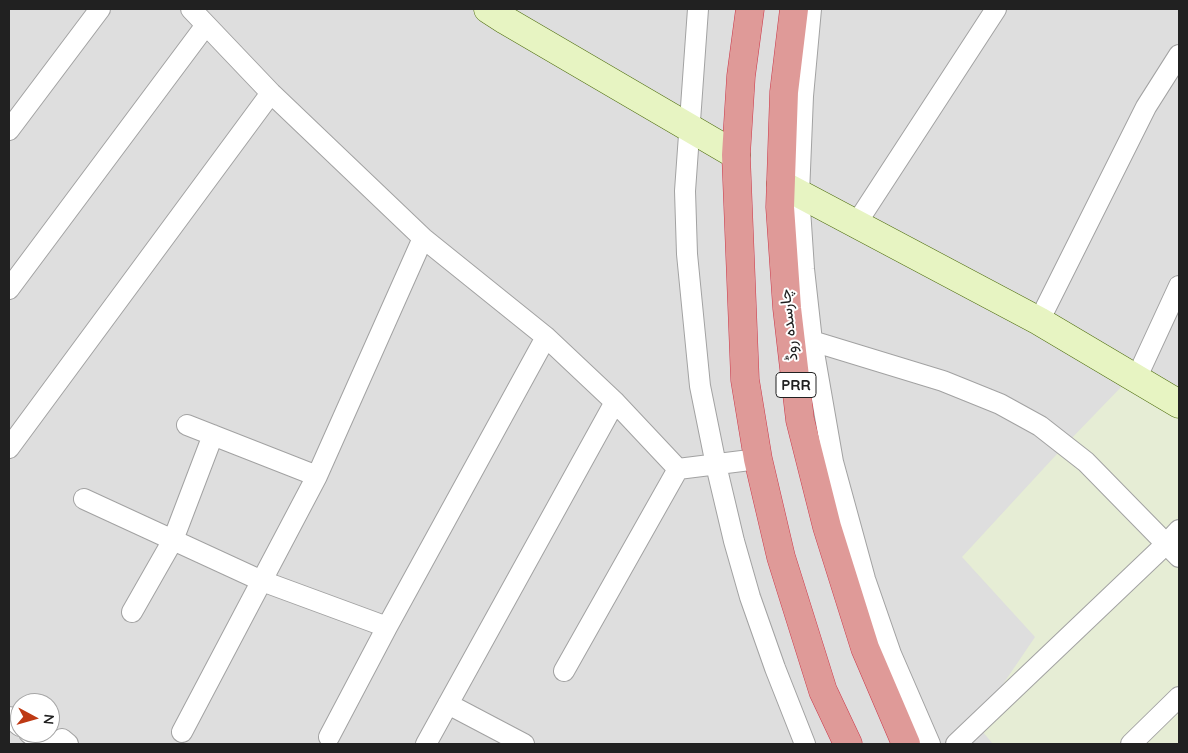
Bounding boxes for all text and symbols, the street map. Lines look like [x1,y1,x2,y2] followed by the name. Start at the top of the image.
[776,288,802,362] street label: چارسدہ روڈ
[776,372,816,398] road number: PRR
[10,693,60,743] north arrow
[39,713,58,726] text: N

